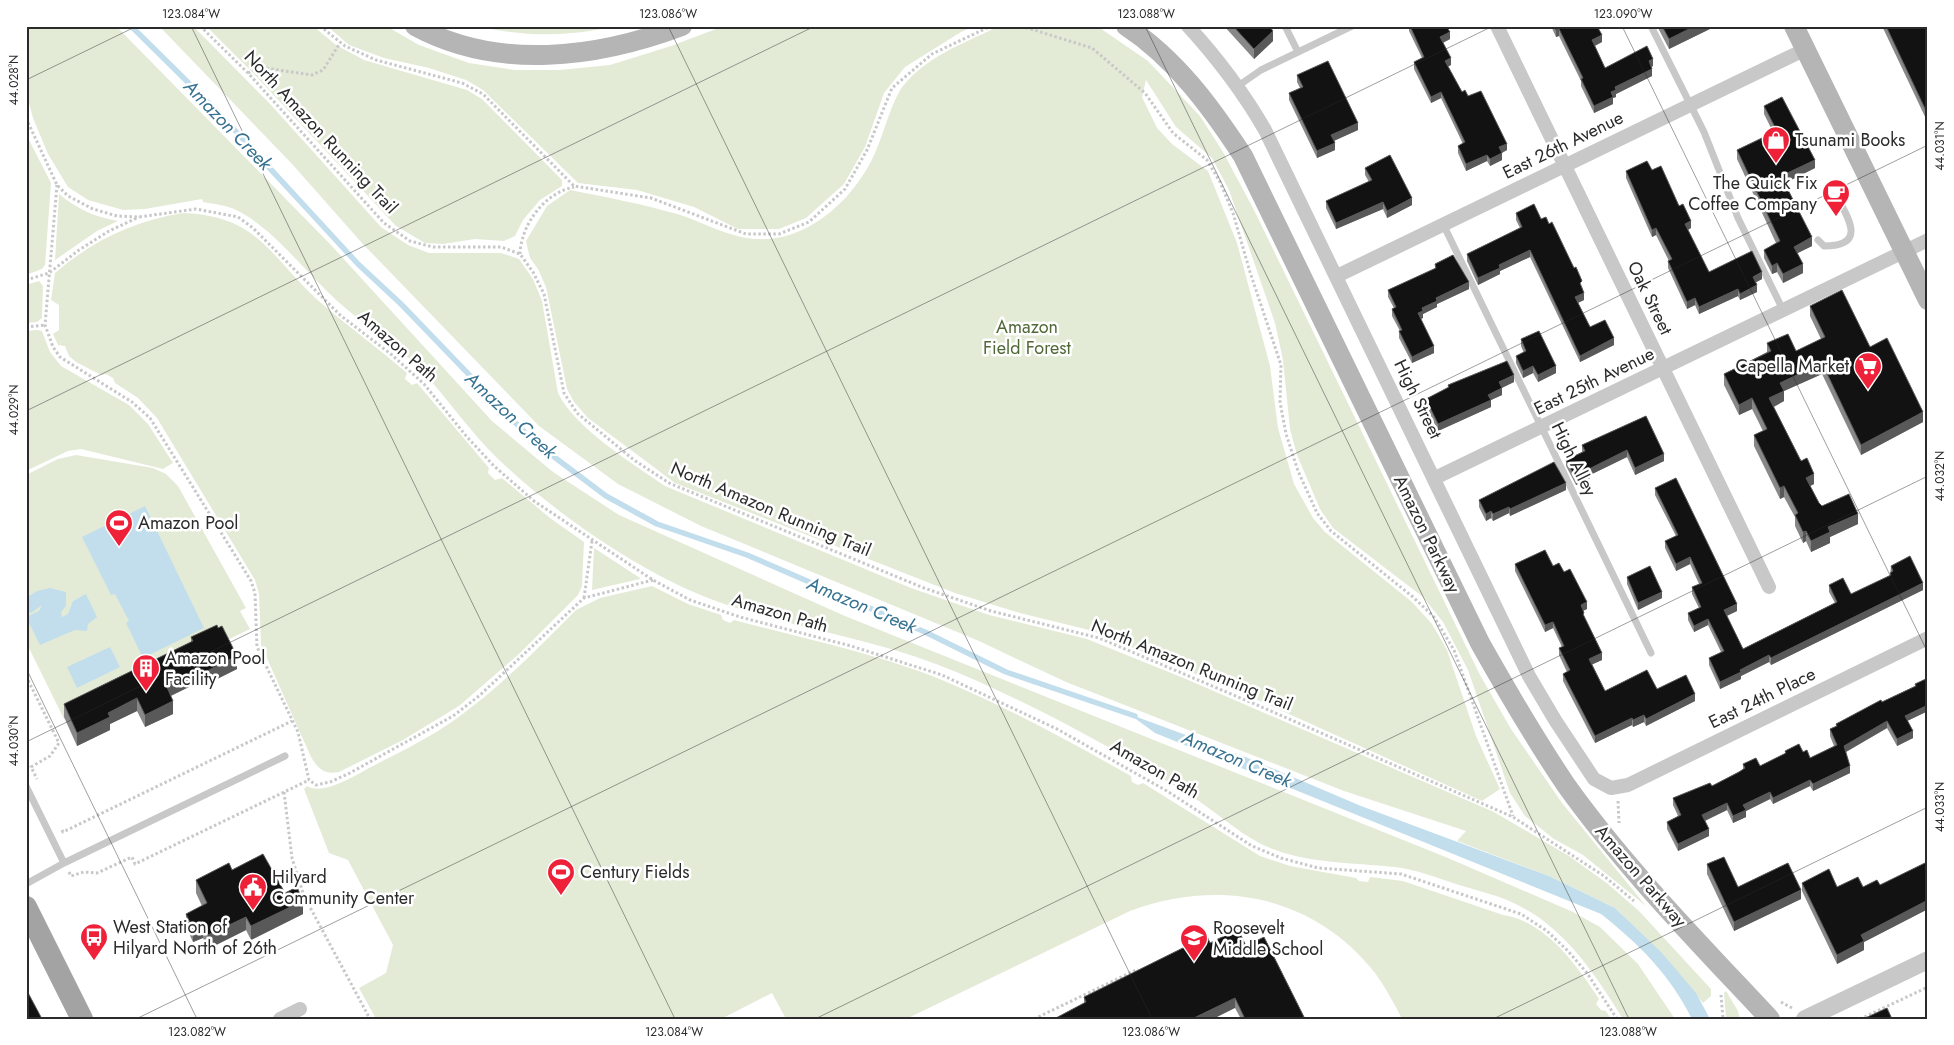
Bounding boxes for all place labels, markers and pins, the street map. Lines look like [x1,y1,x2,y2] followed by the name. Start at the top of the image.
[1761,125,1791,164] shop icon: Tsunami Books
[1795,127,1905,153] place label: Tsunami Books
[1688,170,1817,217] place label: The Quick Fix Coffee Company
[1821,178,1851,217] cafe icon: The Quick Fix Coffee Company
[1853,351,1883,390] supermarket icon: Capella Market
[1735,353,1850,379] place label: Capella Market
[104,508,134,547] sports icon: Amazon Pool
[138,510,238,536] place label: Amazon Pool
[165,645,265,692] place label: Amazon Pool Facility
[131,653,161,692] building icon: Amazon Pool Facility
[546,857,576,896] sports icon: Century Fields
[580,859,689,885] place label: Century Fields
[272,864,415,911] place label: Hilyard Community Center
[238,872,268,911] public building icon: Hilyard Community Center
[113,914,277,961] place label: West Station of Hilyard North of 26th
[1213,915,1323,962] place label: Roosevelt Middle School
[79,922,109,961] bus stop icon: West Station of Hilyard North of 26th
[1179,923,1209,962] school or university icon: Roosevelt Middle School

